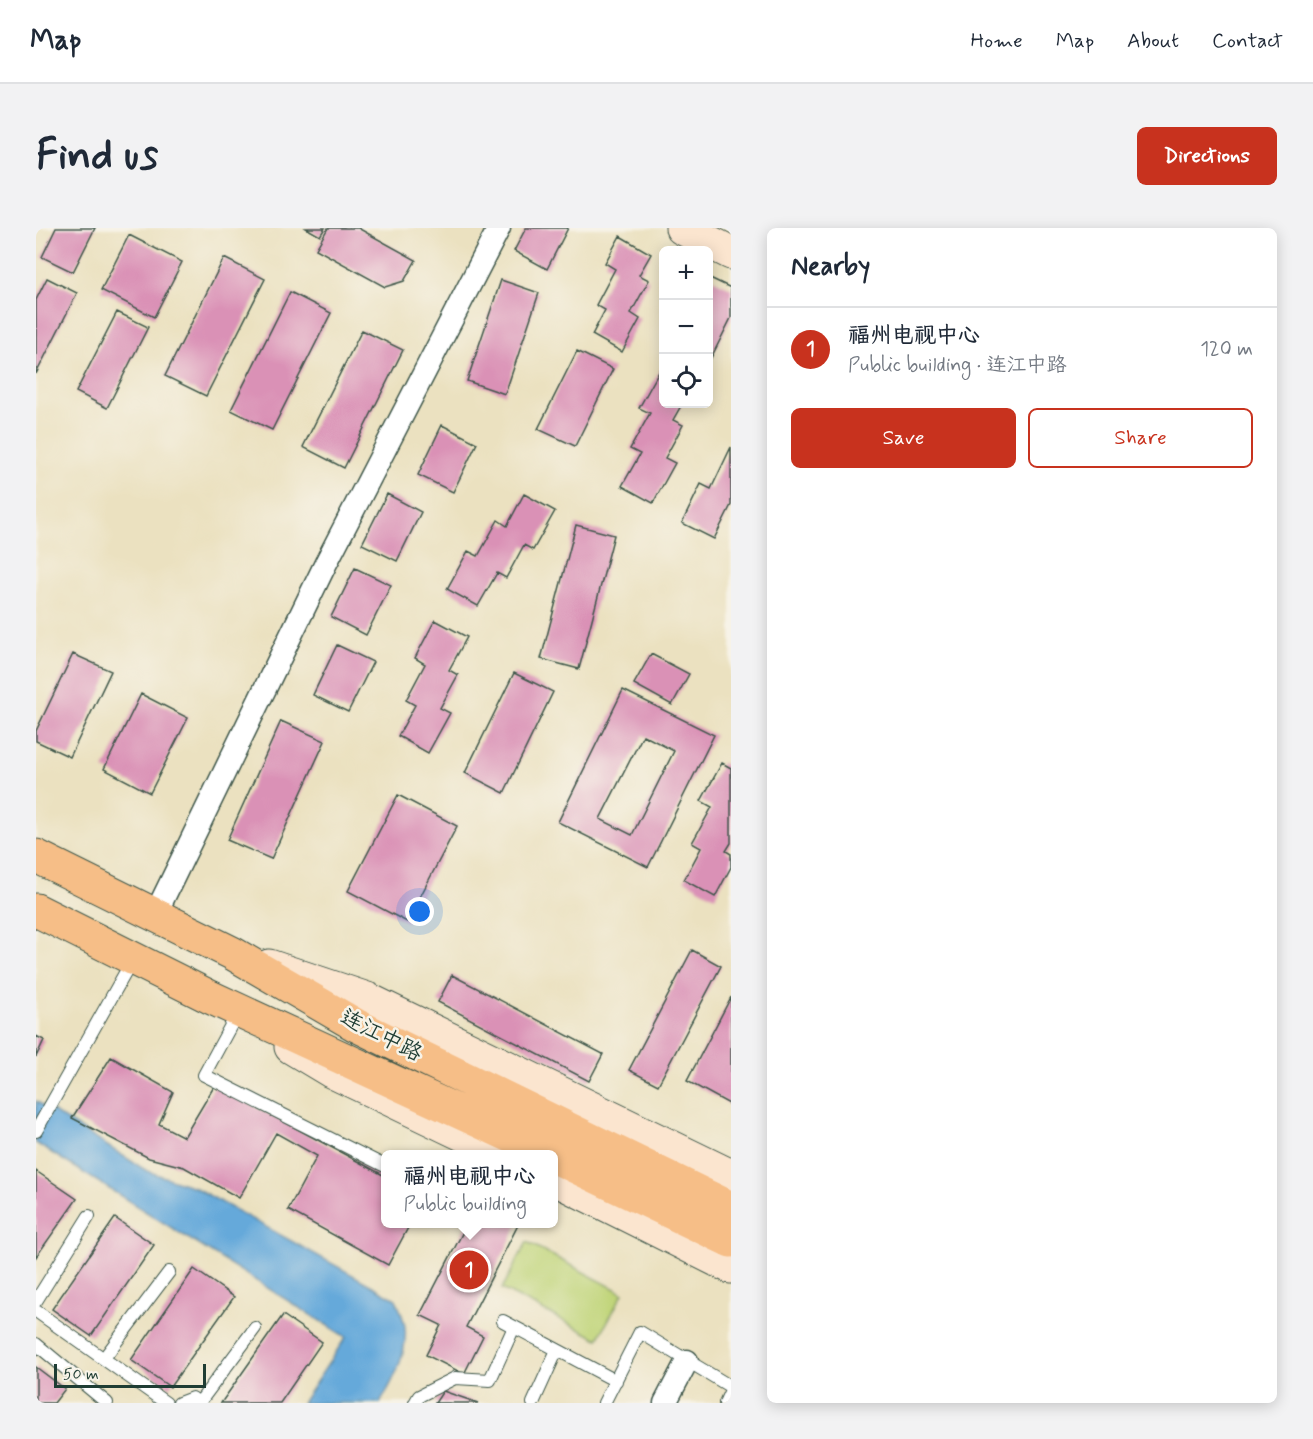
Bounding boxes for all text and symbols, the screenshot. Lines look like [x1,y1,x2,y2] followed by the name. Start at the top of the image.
[30,23,81,60] text: Map
[971,27,1023,55] text: Home
[1056,27,1094,55] text: Map
[1127,27,1179,55] text: About
[1212,27,1283,55] text: Contact
[1137,127,1277,185] button: Directions
[36,129,158,184] text: Find us
[659,246,713,408] map controls
[659,246,713,300] button: +
[791,250,870,284] text: Nearby
[659,300,713,354] button: −
[848,322,980,350] text: 福州电视中心
[806,336,815,363] text: 1
[1200,336,1253,363] text: 120 m
[848,352,1067,379] text: Public building · 连江中路
[659,354,713,408] button: locate
[791,408,1016,468] button: Save
[1028,408,1253,468] button: Share
[405,897,434,926] your location
[335,1004,427,1068] street label: 连江中路
[381,1150,558,1228] popup
[403,1163,536,1191] text: 福州电视中心
[403,1191,527,1218] text: Public building
[450,1248,488,1292] pin: 1
[54,1361,206,1388] scale bar
[63,1364,99,1385] text: 50 m

